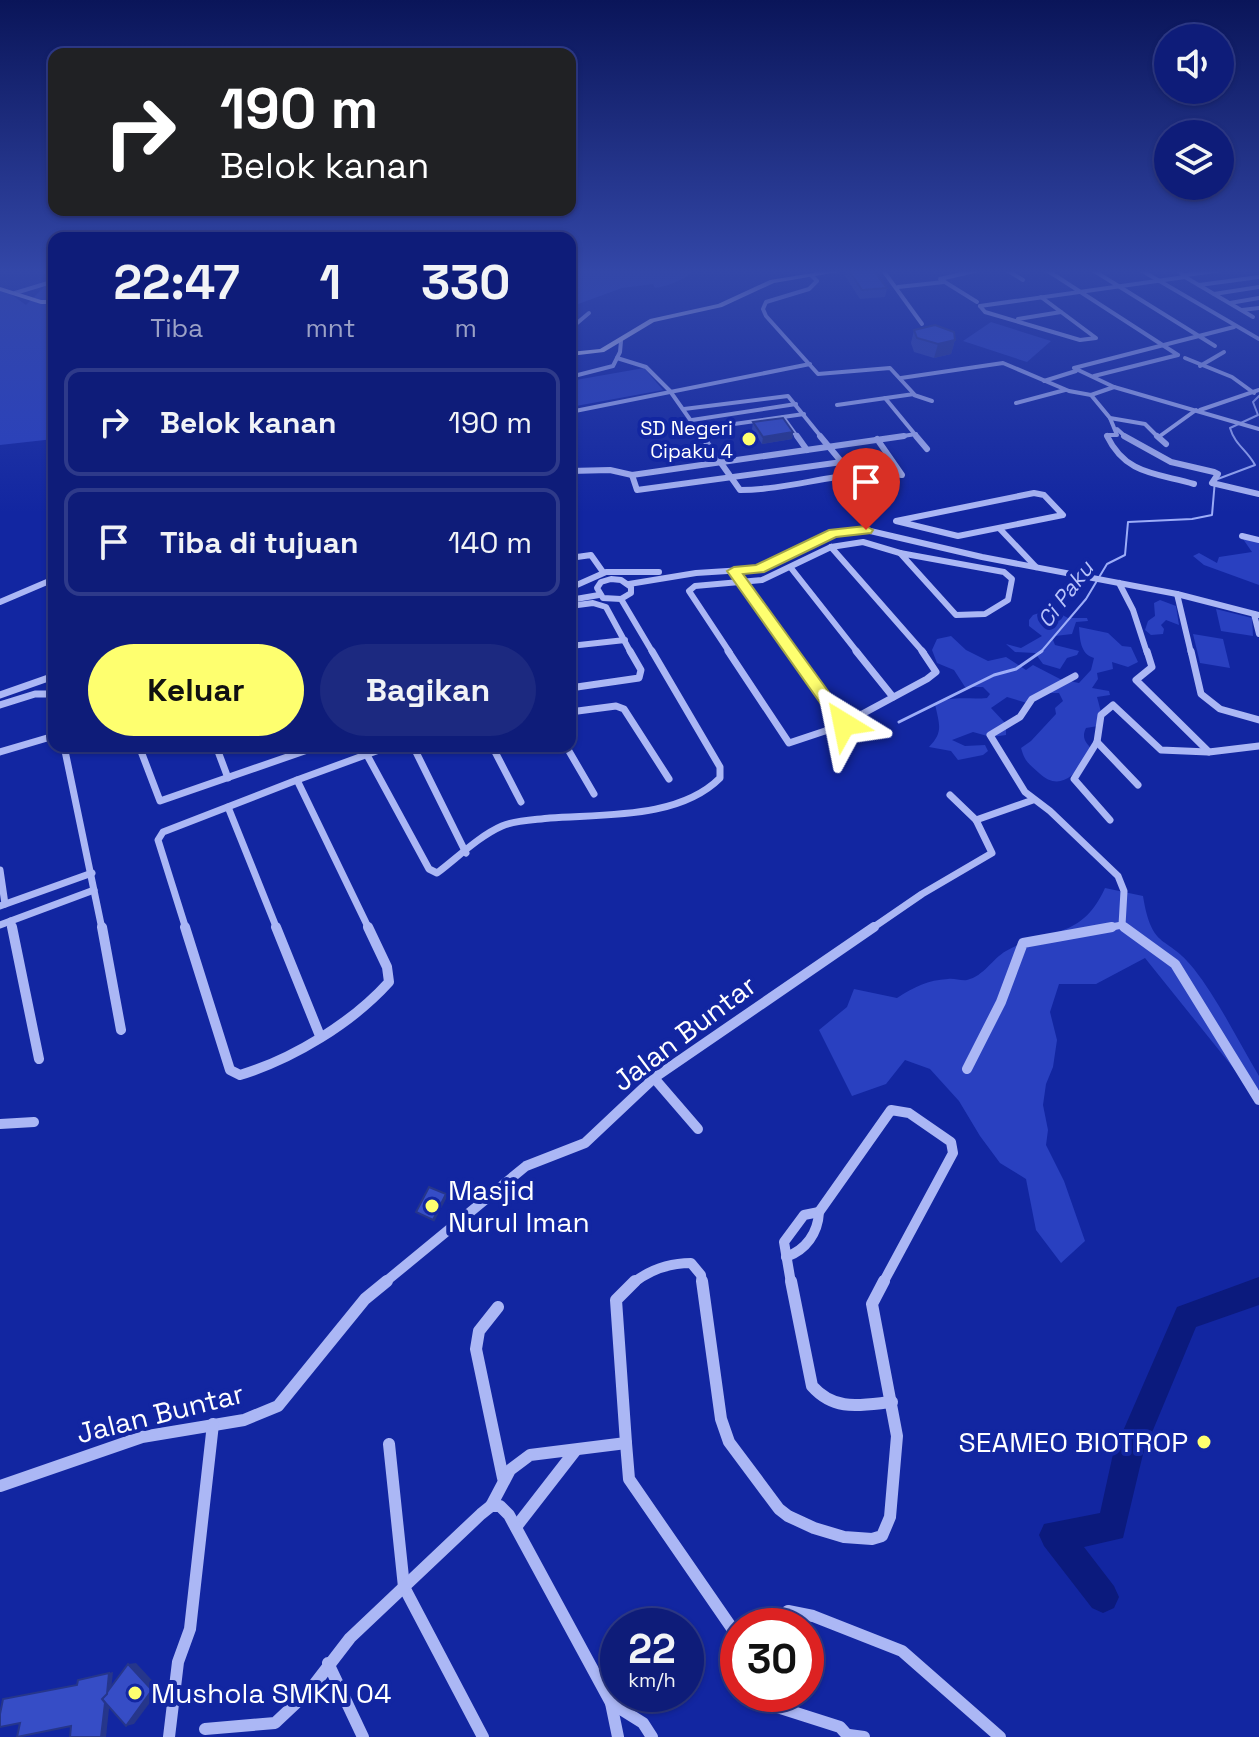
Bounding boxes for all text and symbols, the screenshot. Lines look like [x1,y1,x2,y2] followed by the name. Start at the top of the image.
[1154,24,1234,200] map controls
[1154,24,1234,104] button: sound
[220,73,378,144] text: 190 m
[88,80,192,184] icon: right
[1154,120,1234,200] button: layers
[220,143,429,189] text: Belok kanan
[114,252,240,313] text: 22:47
[320,252,341,313] text: 1
[421,252,510,313] text: 330
[150,311,203,345] text: Tiba
[306,311,355,345] text: mnt
[454,311,477,345] text: m
[92,400,136,444] icon: right
[160,403,336,442] text: Belok kanan
[448,403,532,442] text: 190 m
[640,415,733,464] place label: SD Negeri Cipaku 4
[740,430,758,448] marker: SD Negeri Cipaku 4
[832,448,900,530] pin
[844,460,888,504] icon: arrive
[92,520,136,564] icon: arrive
[160,523,359,562] text: Tiba di tujuan
[448,523,532,562] text: 140 m
[1031,554,1100,633] water label: Ci Paku
[88,644,304,736] button: Keluar
[320,644,536,736] button: Bagikan
[802,682,886,766] position arrow
[605,967,763,1099] street label: Jalan Buntar
[448,1172,590,1240] place label: Masjid Nurul Iman
[423,1197,441,1215] marker: Masjid Nurul Iman
[73,1375,247,1451] street label: Jalan Buntar
[959,1424,1188,1460] place label: SEAMEO BIOTROP
[1195,1433,1213,1451] marker: SEAMEO BIOTROP
[720,1608,824,1712] speed limit sign: 30
[628,1624,676,1675] text: 22
[628,1667,676,1693] text: km/h
[151,1675,391,1711] place label: Mushola SMKN 04
[126,1684,144,1702] marker: Mushola SMKN 04

